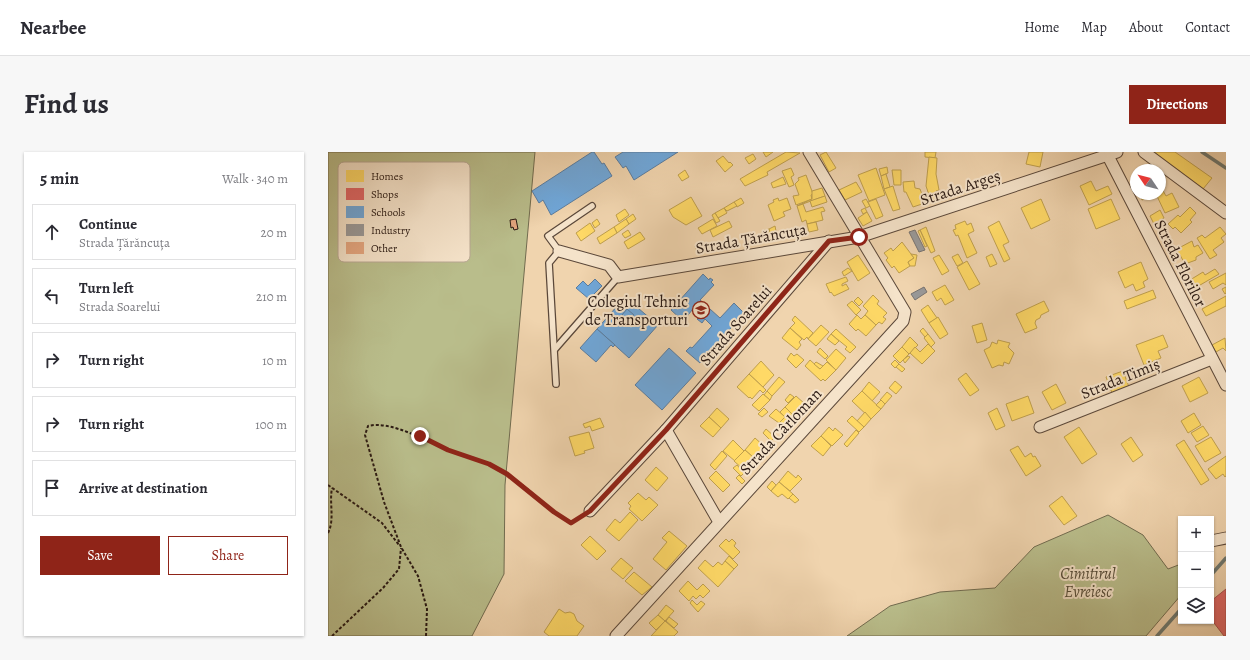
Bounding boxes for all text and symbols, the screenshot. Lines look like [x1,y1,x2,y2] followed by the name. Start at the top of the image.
[20,15,86,41] text: Nearbee
[1024,18,1059,37] text: Home
[1081,18,1107,37] text: Map
[1129,18,1163,37] text: About
[1185,18,1230,37] text: Contact
[24,85,109,123] text: Find us
[1129,85,1226,124] button: Directions
[338,162,470,262] legend
[1130,164,1166,200] north arrow
[917,165,1003,211] street label: Strada Argeș
[40,167,79,190] text: 5 min
[371,169,403,184] text: Homes
[222,170,288,187] text: Walk · 340 m
[371,187,398,202] text: Shops
[371,205,405,220] text: Schools
[79,214,137,234] text: Continue
[1149,216,1211,311] street label: Strada Florilor
[694,218,809,260] street label: Strada Țărăncuța
[41,221,63,243] icon: ahead
[371,223,410,238] text: Industry
[261,224,287,241] text: 20 m
[850,228,868,246] route start
[79,234,170,251] text: Strada Țărăncuța
[371,241,397,256] text: Other
[79,278,134,298] text: Turn left
[695,281,777,371] street label: Strada Soarelui
[41,285,63,307] icon: left
[256,288,287,305] text: 210 m
[585,291,688,331] place label: Colegiul Tehnic de Transporturi
[79,298,160,315] text: Strada Soarelui
[691,300,711,320] school or university icon: Colegiul Tehnic de Transporturi
[41,349,63,371] icon: right
[79,350,144,370] text: Turn right
[262,352,287,369] text: 10 m
[1078,353,1163,405] street label: Strada Timiș
[735,383,827,480] street label: Strada Cârloman
[41,413,63,435] icon: right
[79,414,144,434] text: Turn right
[255,416,287,433] text: 100 m
[411,427,429,445] route end
[41,477,63,499] icon: arrive
[79,478,208,498] text: Arrive at destination
[1178,516,1214,624] map controls
[1178,516,1214,552] button: +
[40,536,160,575] button: Save
[168,536,288,575] button: Share
[1178,552,1214,588] button: −
[1060,563,1116,603] park label: Cimitirul Evreiesc
[1178,588,1214,624] button: layers

